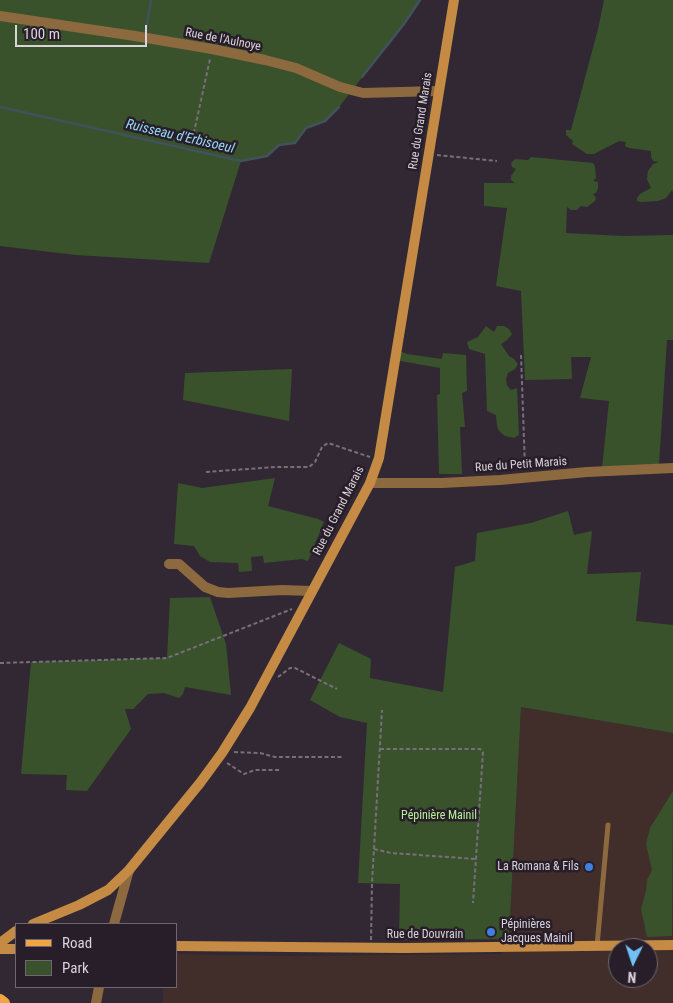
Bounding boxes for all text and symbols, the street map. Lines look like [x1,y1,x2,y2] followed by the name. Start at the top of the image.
[18,15,150,47] scale bar
[23,25,60,43] text: 100 m
[184,26,262,54] street label: Rue de l'Aulnoye
[406,71,436,171] street label: Rue du Grand Marais
[124,116,236,158] water label: Ruisseau d'Erbisoeul
[475,455,567,475] street label: Rue du Petit Marais
[310,464,368,558] street label: Rue du Grand Marais
[401,809,477,823] park label: Pépinière Mainil
[497,860,579,874] place label: La Romana & Fils
[583,861,595,873] marker: La Romana & Fils
[501,918,573,946] place label: Pépinières Jacques Mainil
[15,923,178,988] legend
[485,926,497,938] marker: Pépinières Jacques Mainil
[387,928,463,942] street label: Rue de Douvrain
[62,934,92,952] text: Road
[608,938,658,988] north arrow
[62,959,89,977] text: Park
[627,969,637,985] text: N

